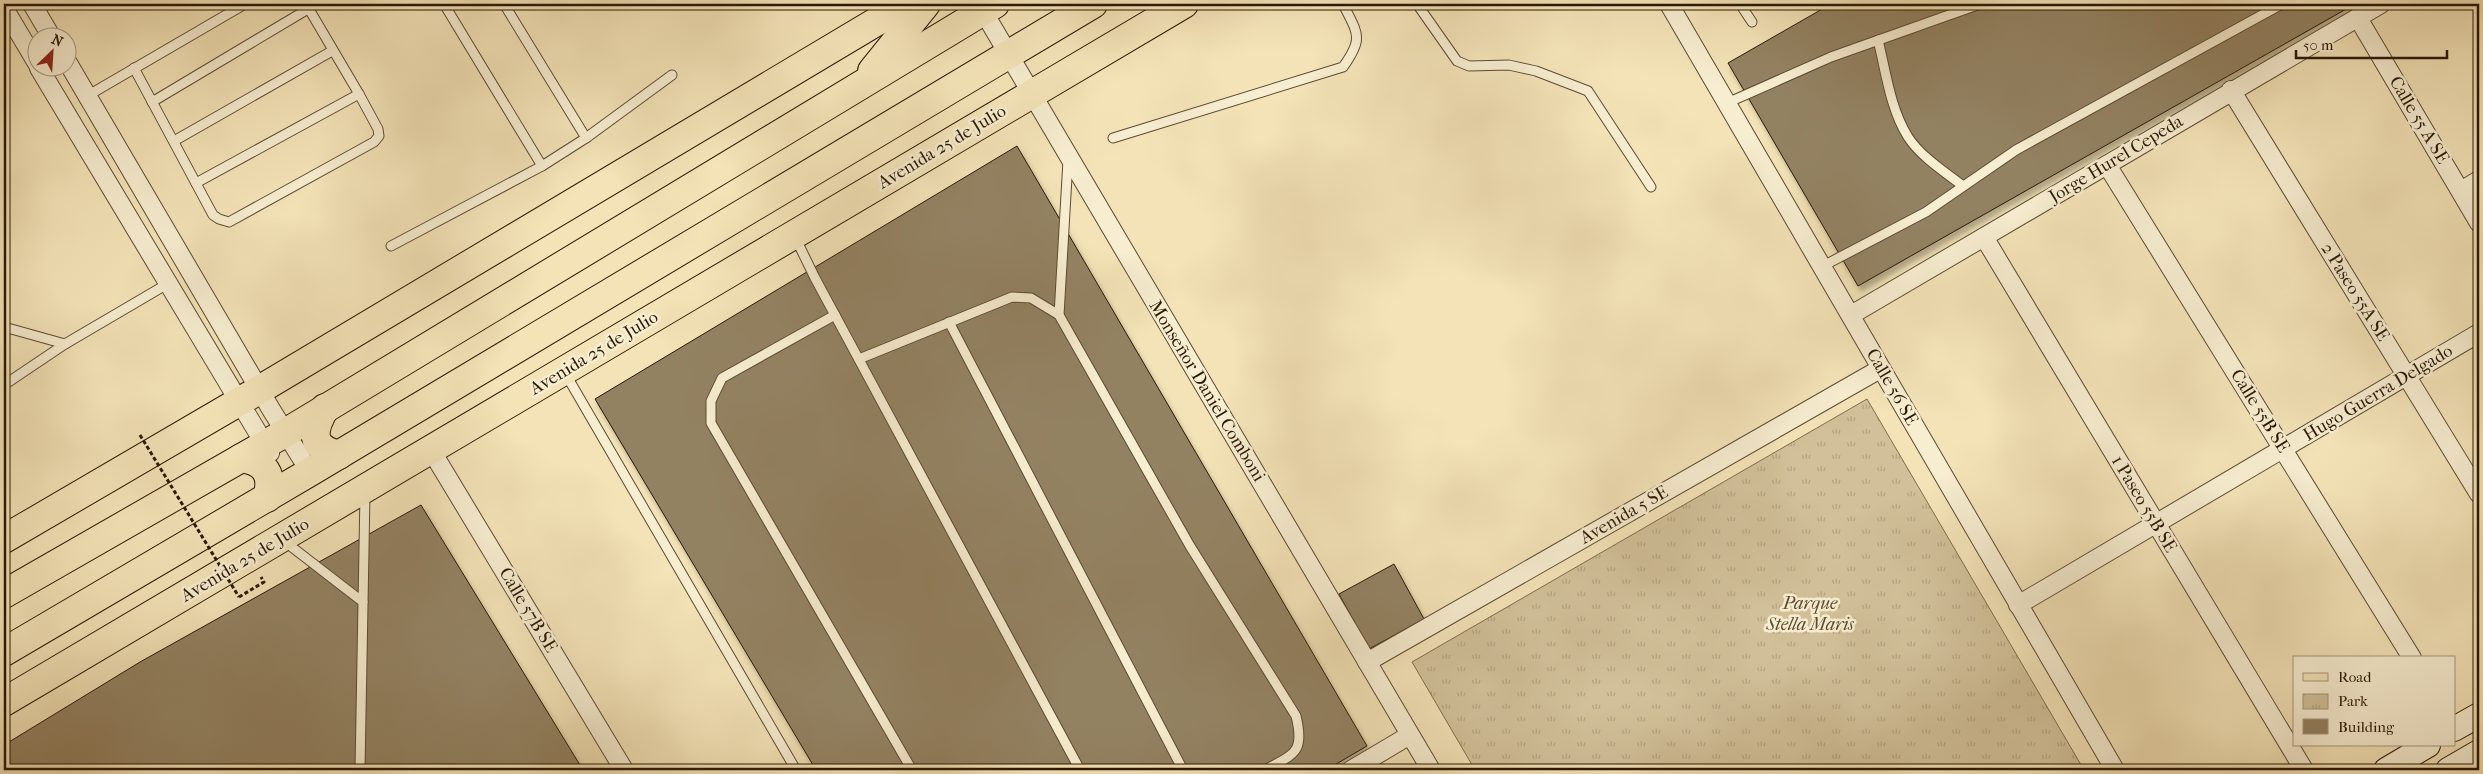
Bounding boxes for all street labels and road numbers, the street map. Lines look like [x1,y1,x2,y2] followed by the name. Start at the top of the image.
[2385,73,2453,167] street label: Calle 55 A SE
[873,100,1010,194] street label: Avenida 25 de Julio
[2043,110,2187,208] street label: Jorge Hurel Cepeda
[2316,239,2394,345] street label: 2 Paseo 55A SE
[1145,297,1270,486] street label: Monseñor Daniel Comboni
[525,306,662,400] street label: Avenida 25 de Julio
[2300,340,2456,446] street label: Hugo Guerra Delgado
[1862,345,1922,429] street label: Calle 56 SE
[2226,365,2294,457] street label: Calle 55B SE
[2107,452,2181,556] street label: 1 Paseo 55B SE
[1575,481,1672,549] street label: Avenida 5 SE
[176,513,313,607] street label: Avenida 25 de Julio
[494,564,562,656] street label: Calle 57B SE

